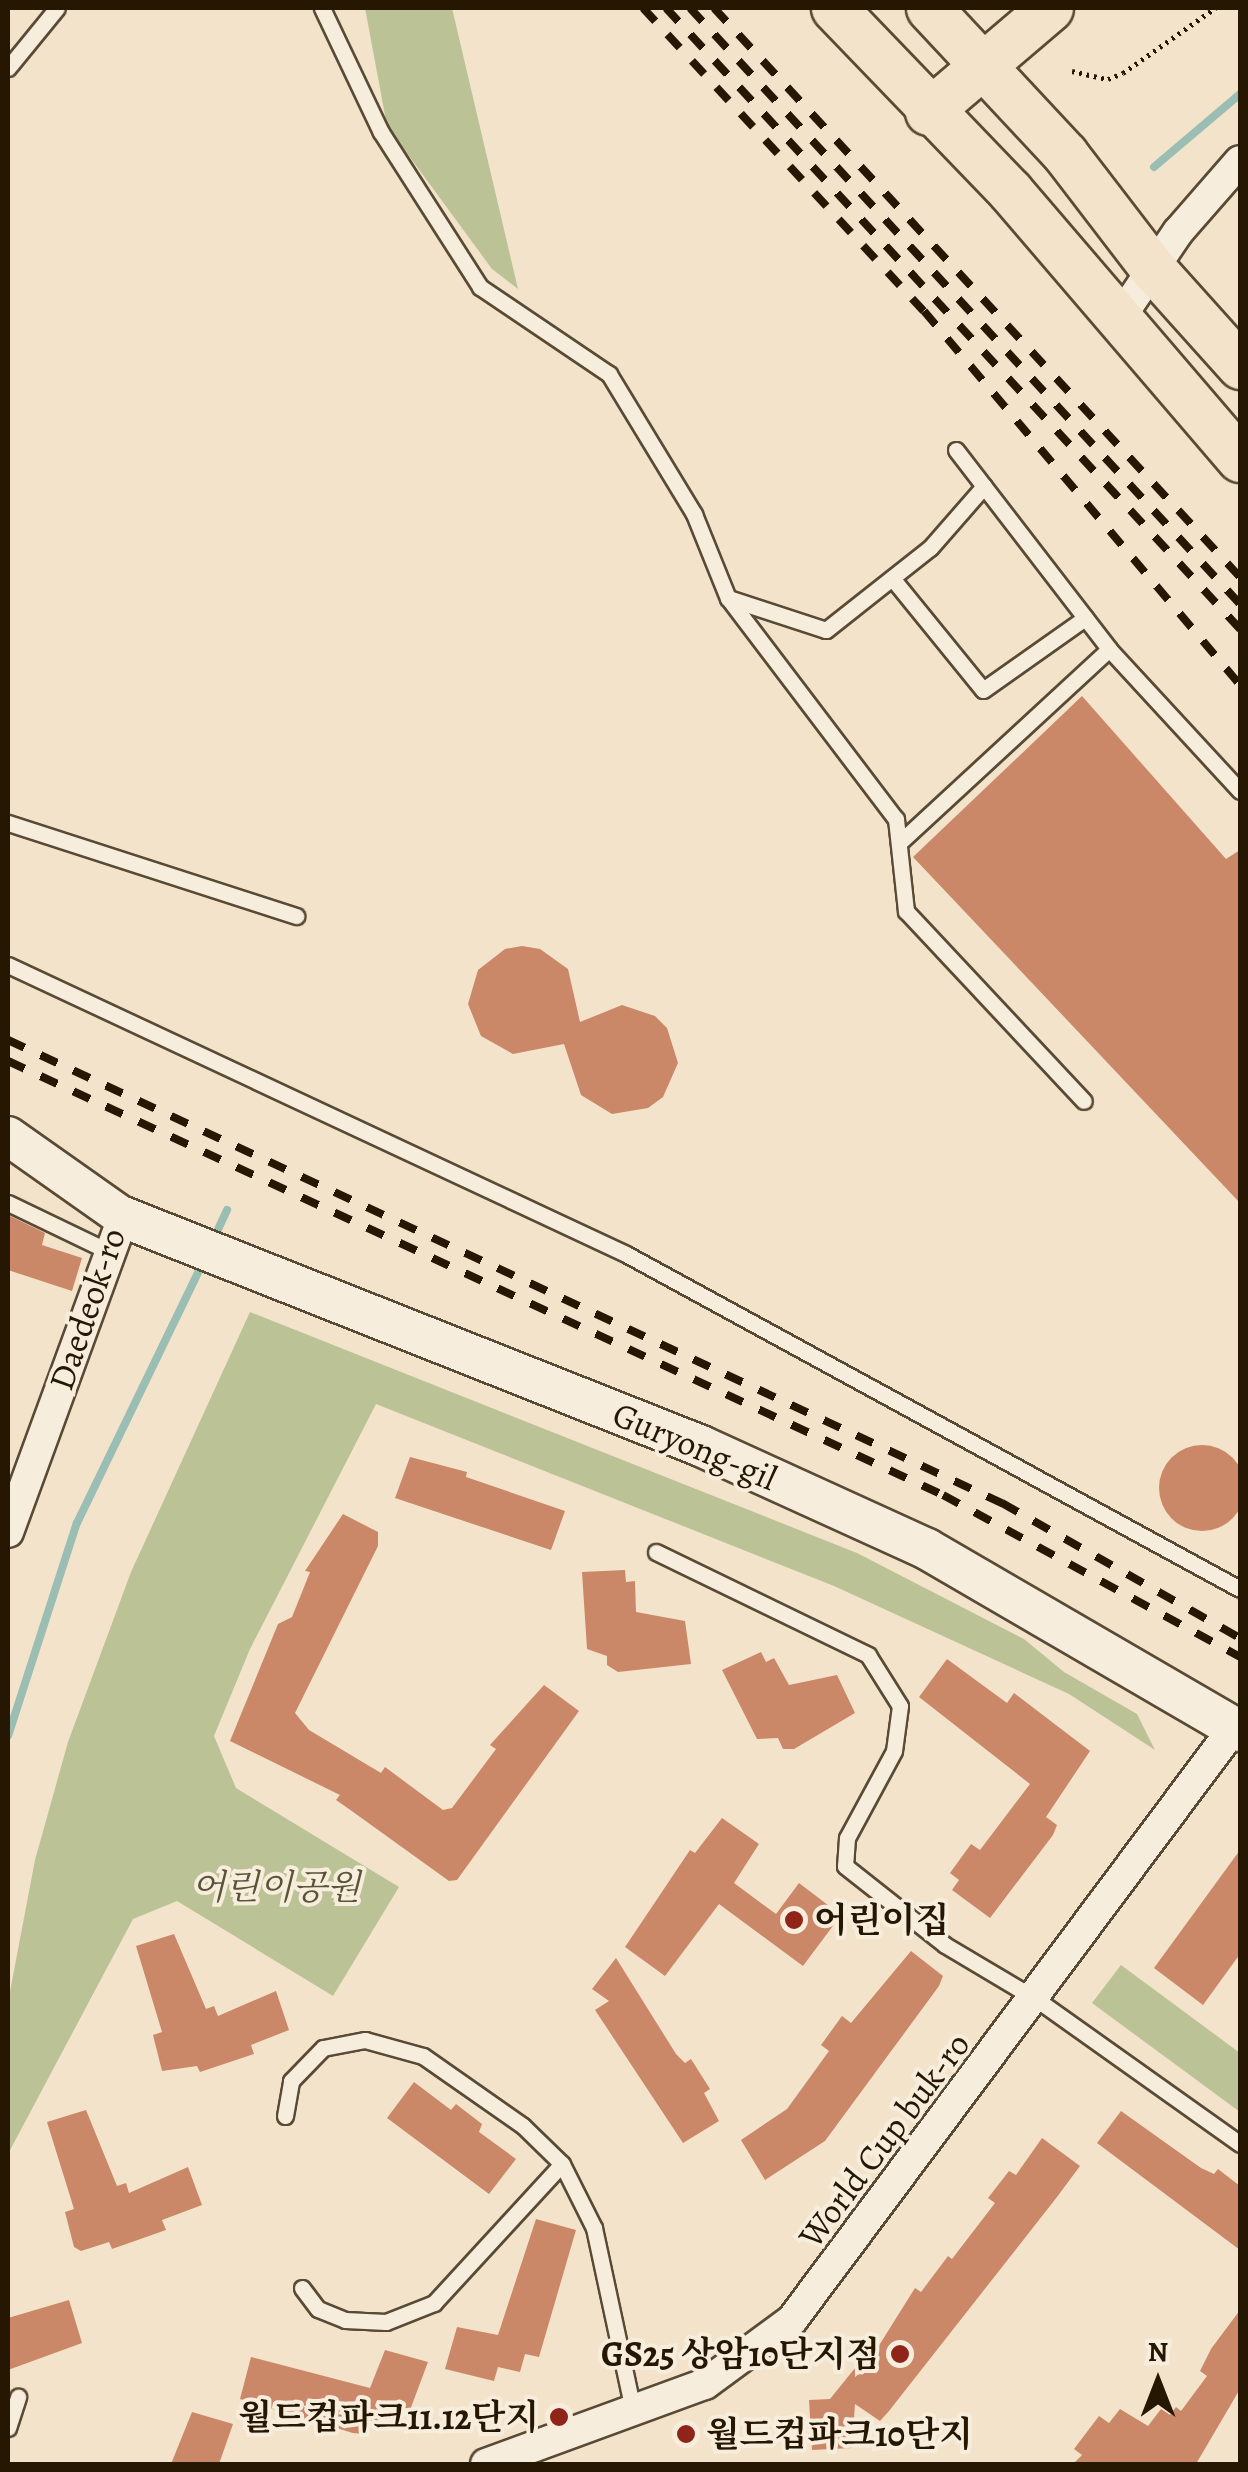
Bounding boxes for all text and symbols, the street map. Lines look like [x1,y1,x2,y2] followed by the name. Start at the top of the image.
[40,1222,134,1396] street label: Daedeok-ro
[607,1393,783,1499] street label: Guryong-gil
[191,1866,361,1908] park label: 어린이공원
[814,1899,949,1941] place label: 어린이집
[783,1909,805,1931] marker: 어린이집
[790,2024,978,2256] street label: World Cup buk-ro
[1108,2332,1208,2432] north arrow
[601,2333,880,2375] place label: GS25 상암10단지점
[1148,2333,1168,2371] text: N
[889,2343,911,2365] marker: GS25 상암10단지점
[238,2396,539,2438] place label: 월드컵파크11.12단지
[548,2406,570,2428] marker: 월드컵파크11.12단지
[706,2413,973,2455] place label: 월드컵파크10단지
[675,2423,697,2445] marker: 월드컵파크10단지

